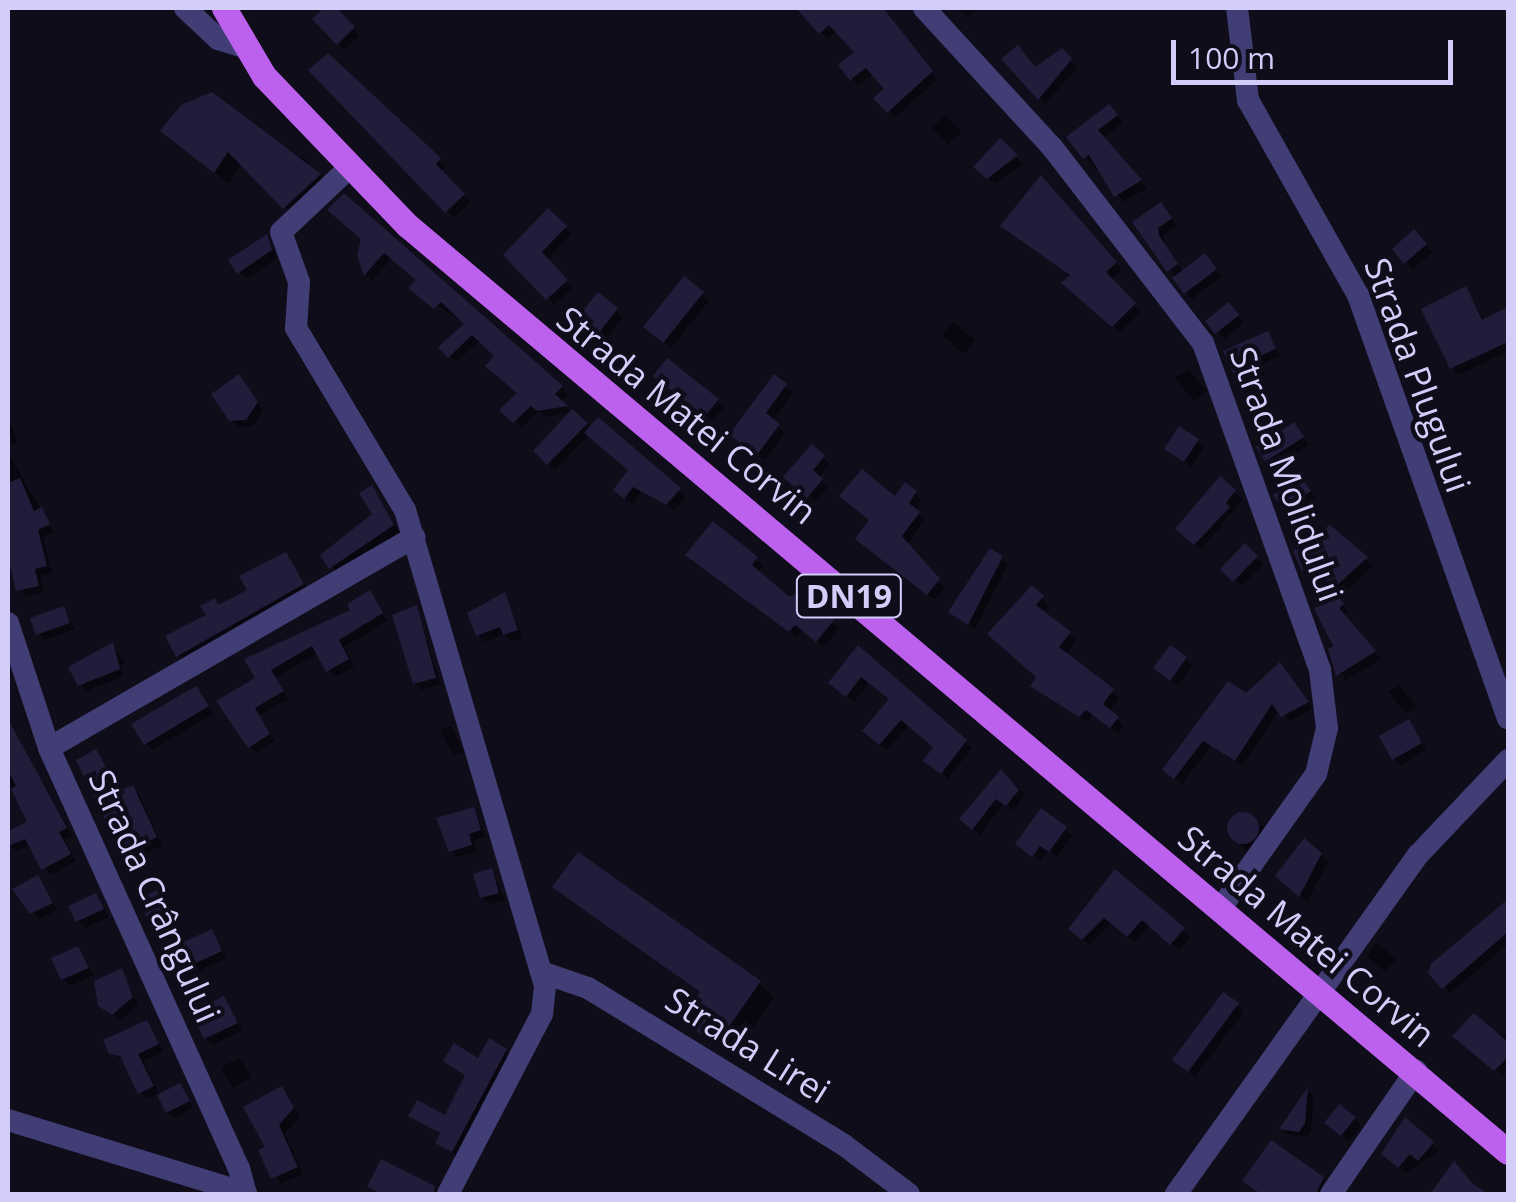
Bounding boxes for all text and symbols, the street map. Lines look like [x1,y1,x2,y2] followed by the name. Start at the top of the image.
[1176,20,1458,82] scale bar
[1188,37,1275,78] text: 100 m
[1356,252,1480,498] street label: Strada Plugului
[549,298,825,532] street label: Strada Matei Corvin
[1222,341,1352,607] street label: Strada Molidului
[794,569,904,623] road number: DN19
[80,763,230,1029] street label: Strada Crângului
[1170,817,1444,1055] street label: Strada Matei Corvin
[658,978,838,1112] street label: Strada Lirei

